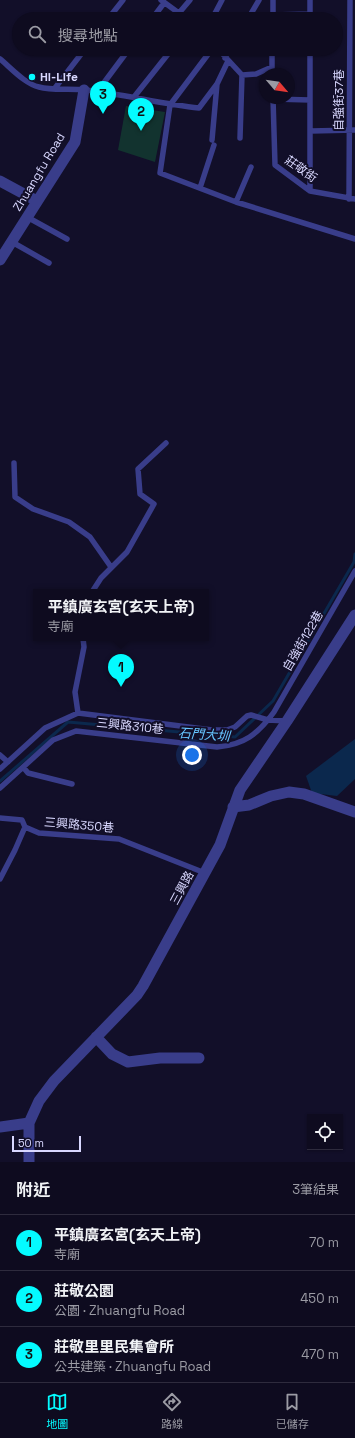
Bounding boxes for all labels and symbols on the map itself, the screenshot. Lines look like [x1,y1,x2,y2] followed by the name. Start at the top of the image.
[259,68,295,104] north arrow
[40,69,78,85] place label: Hi-Life
[331,69,347,131] street label: 自強街37巷
[27,72,37,82] marker: Hi-Life
[90,81,116,114] pin: 3
[128,98,154,131] pin: 2
[9,130,69,214] street label: Zhuangfu Road
[282,152,320,186] street label: 莊敬街
[279,608,327,674] street label: 自強街122巷
[108,654,134,687] pin: 1
[95,715,165,737] street label: 三興路310巷
[177,724,232,745] water label: 石門大圳
[182,745,202,765] your location
[43,814,115,836] street label: 三興路350巷
[166,868,198,908] street label: 三興路
[12,1134,81,1153] scale bar

